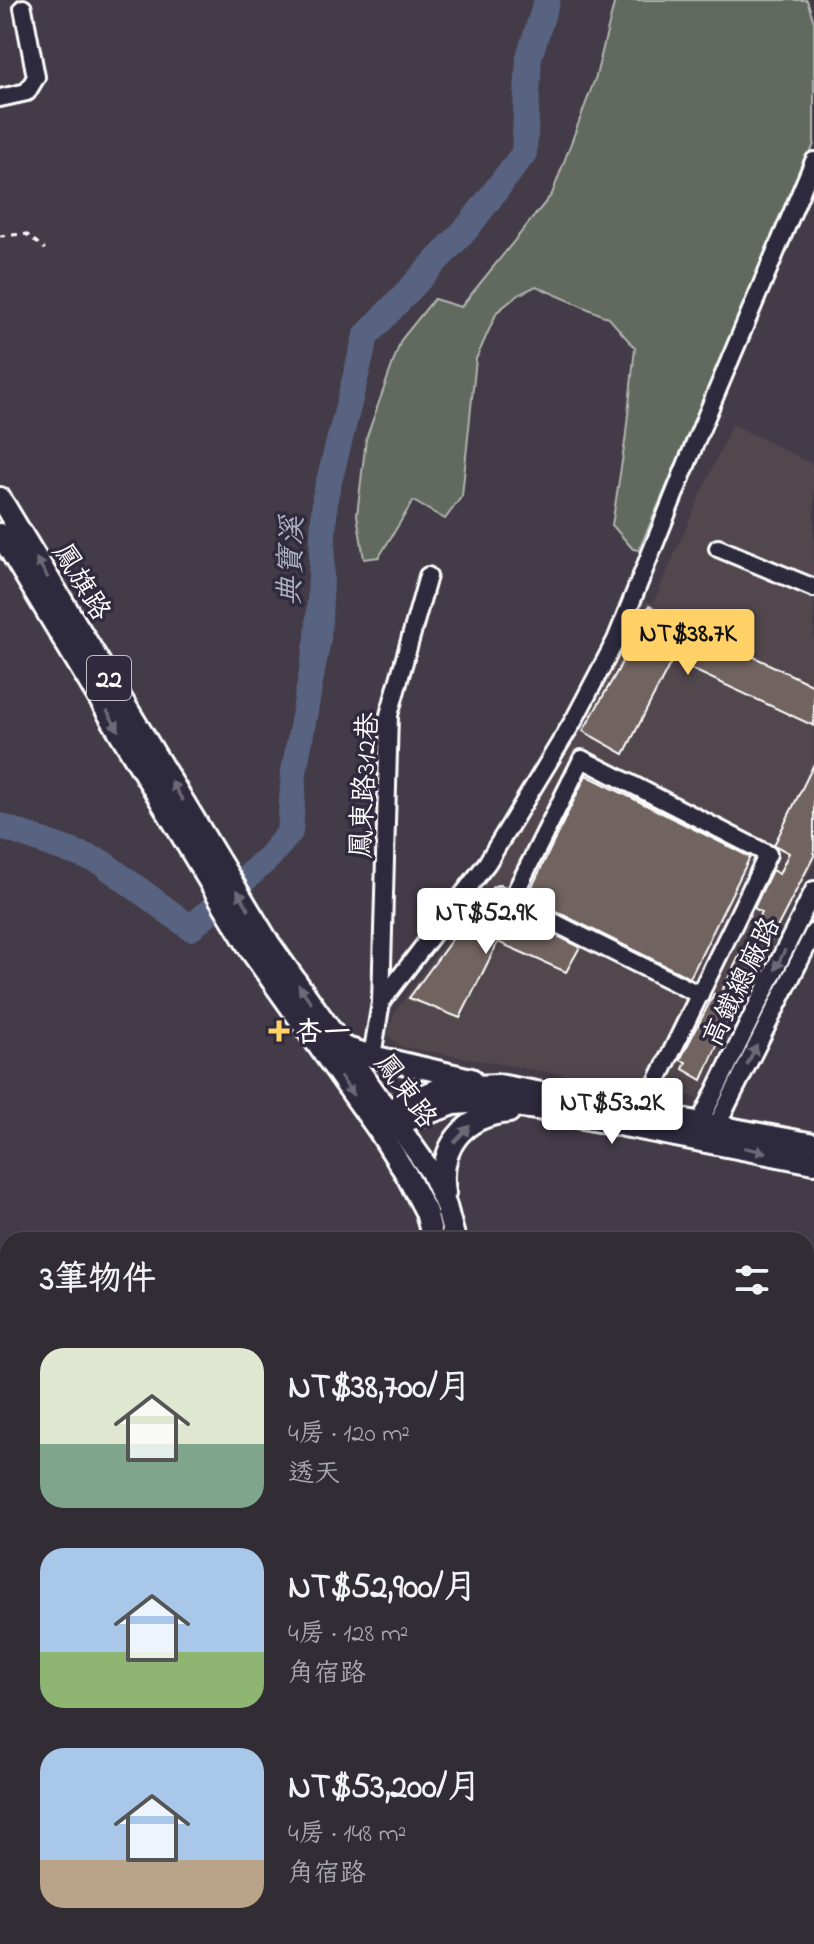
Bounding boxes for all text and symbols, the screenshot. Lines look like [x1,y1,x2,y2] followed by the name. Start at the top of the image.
[269,513,317,607] water label: 典寶溪
[41,536,119,629] street label: 鳳旗路
[36,557,50,579] one-way arrow
[605,609,771,677] pin: NT$38.7K
[639,616,737,654] text: NT$38.7K
[87,656,131,700] road number: 22
[106,710,120,732] one-way arrow
[342,710,391,859] street label: 鳳東路312巷
[170,780,184,802] one-way arrow
[403,888,569,956] pin: NT$52.9K
[236,889,250,911] one-way arrow
[435,895,537,933] text: NT$52.9K
[694,911,792,1054] street label: 高鐵總廠路
[773,948,787,971] one-way arrow
[298,984,313,1005] one-way arrow
[295,1014,351,1055] place label: 杏一
[270,1022,288,1040] marker: 杏一
[746,1043,759,1066] one-way arrow
[363,1046,445,1138] street label: 鳳東路
[339,1075,354,1096] one-way arrow
[529,1078,695,1146] pin: NT$53.2K
[560,1085,664,1123] text: NT$53.2K
[453,1124,471,1144] one-way arrow
[743,1144,768,1157] one-way arrow
[40,1256,156,1306] text: 3筆物件
[730,1258,774,1302] icon: filters
[288,1364,472,1414] text: NT$38,700/月
[104,1380,200,1476] icon: home
[288,1416,410,1454] text: 4房 · 120 m²
[288,1456,340,1494] text: 透天
[288,1564,477,1614] text: NT$52,900/月
[104,1580,200,1676] icon: home
[288,1616,409,1654] text: 4房 · 128 m²
[288,1656,366,1694] text: 角宿路
[288,1764,481,1814] text: NT$53,200/月
[104,1780,200,1876] icon: home
[288,1816,406,1854] text: 4房 · 148 m²
[288,1856,366,1894] text: 角宿路

